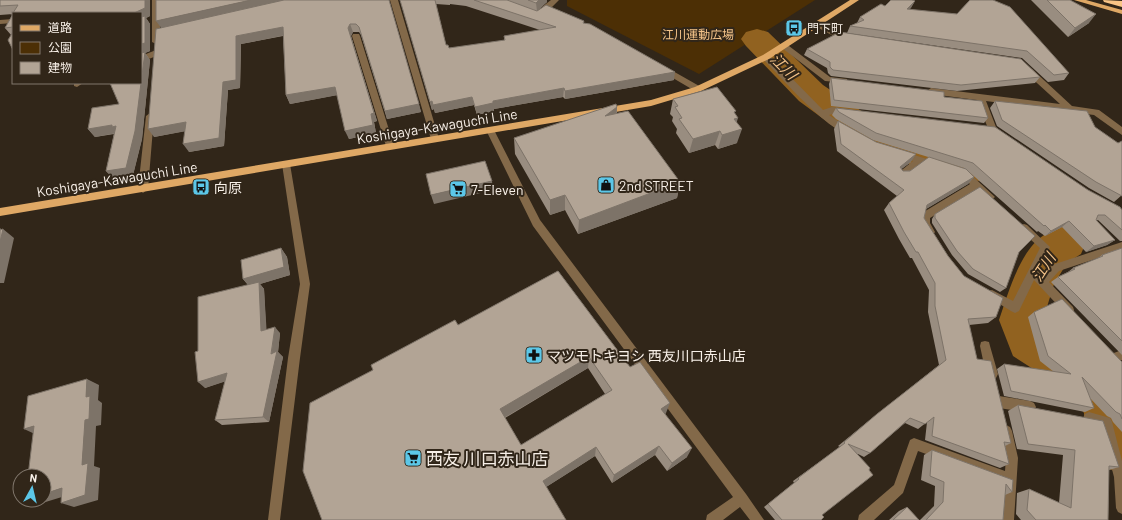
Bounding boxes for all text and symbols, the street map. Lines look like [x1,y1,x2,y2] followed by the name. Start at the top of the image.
[12,12,142,84] legend
[784,18,804,38] bus stop icon: 門下町
[48,20,72,34] text: 道路
[807,21,843,35] place label: 門下町
[662,27,734,41] park label: 江川運動広場
[48,40,72,54] text: 公園
[767,49,802,84] water label: 江川
[48,60,72,74] text: 建物
[355,105,519,147] street label: Koshigaya-Kawaguchi Line
[35,158,199,200] street label: Koshigaya-Kawaguchi Line
[596,175,616,195] shop icon: 2nd STREET
[191,177,211,197] bus stop icon: 向原
[619,177,694,194] place label: 2nd STREET
[214,179,242,196] place label: 向原
[448,179,468,199] supermarket icon: 7-Eleven
[471,181,524,198] place label: 7-Eleven
[1027,248,1060,284] water label: 江川
[524,345,544,365] pharmacy icon: マツモトキヨシ 西友川口赤山店
[547,347,746,364] place label: マツモトキヨシ 西友川口赤山店
[403,448,423,468] supermarket icon: 西友 川口赤山店
[426,448,548,468] place label: 西友 川口赤山店
[12,468,52,508] north arrow
[29,471,38,485] text: N

